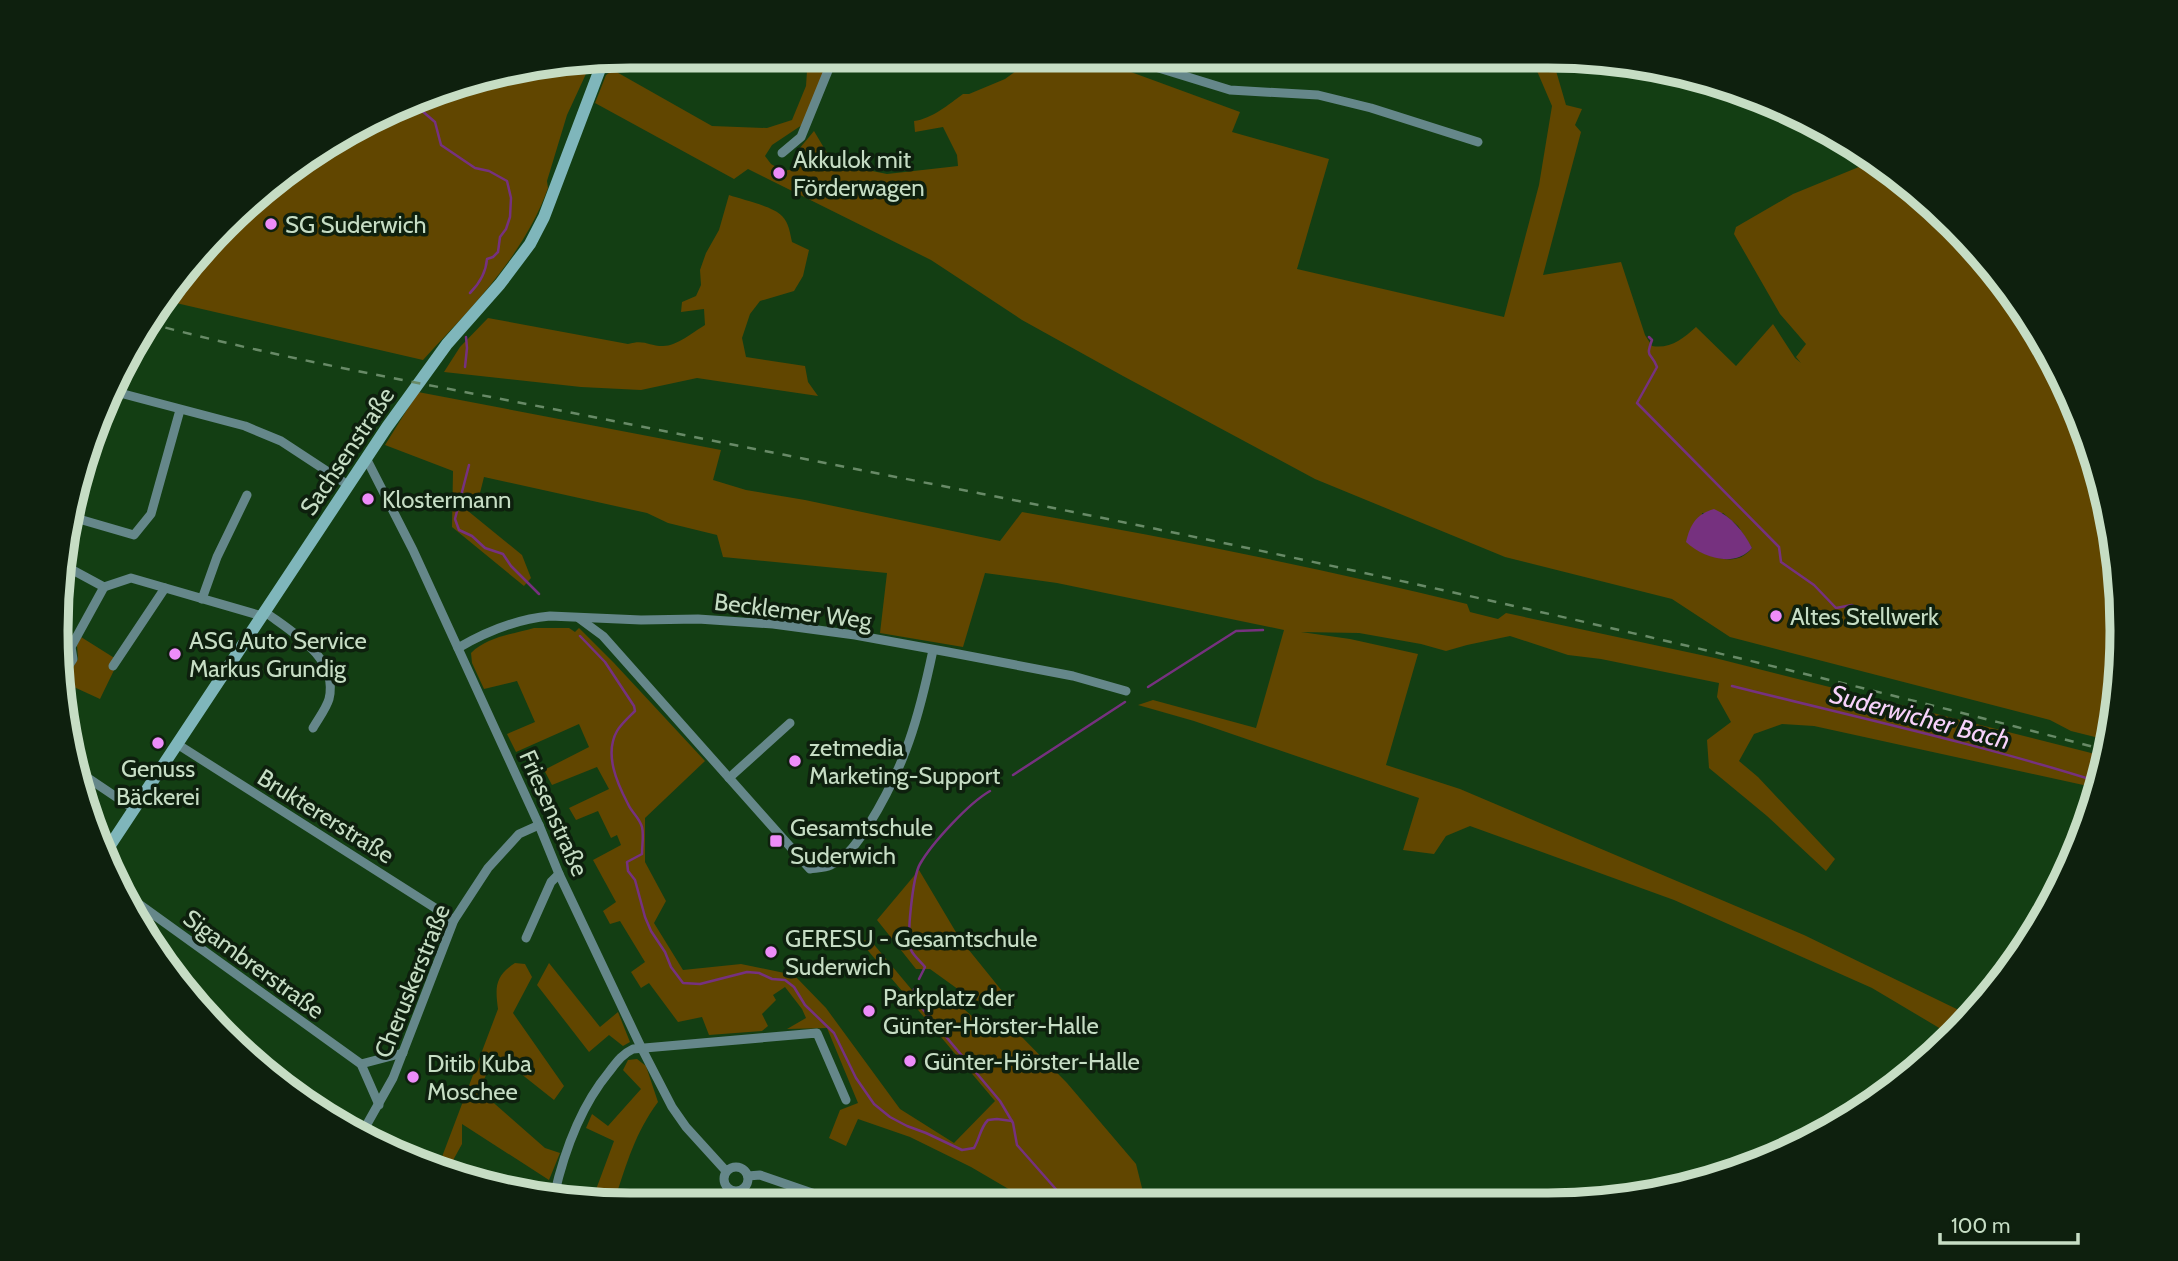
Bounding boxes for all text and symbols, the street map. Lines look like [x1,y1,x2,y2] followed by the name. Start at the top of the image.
[793,145,925,202] place label: Akkulok mit Förderwagen
[771,165,787,181] marker: Akkulok mit Förderwagen
[285,210,427,239] place label: SG Suderwich
[263,216,279,232] marker: SG Suderwich
[294,382,400,520] street label: Sachsenstraße
[382,485,512,514] place label: Klostermann
[360,491,376,507] marker: Klostermann
[713,587,874,635] street label: Becklemer Weg
[1790,602,1939,631] place label: Altes Stellwerk
[1768,608,1784,624] marker: Altes Stellwerk
[189,626,367,683] place label: ASG Auto Service Markus Grundig
[167,646,183,662] marker: ASG Auto Service Markus Grundig
[1827,678,2013,756] water label: Suderwicher Bach
[809,733,1000,790] place label: zetmedia Marketing-Support
[150,735,166,751] marker: Genuss Bäckerei
[513,745,595,881] street label: Friesenstraße
[787,753,803,769] marker: zetmedia Marketing-Support
[116,754,200,811] place label: Genuss Bäckerei
[252,763,400,869] street label: Bruktererstraße
[790,813,933,870] place label: Gesamtschule Suderwich
[768,833,784,849] marker: Gesamtschule Suderwich
[368,900,456,1062] street label: Cheruskerstraße
[178,903,330,1025] street label: Sigambrerstraße
[785,924,1038,981] place label: GERESU - Gesamtschule Suderwich
[763,944,779,960] marker: GERESU - Gesamtschule Suderwich
[883,983,1099,1040] place label: Parkplatz der Günter-Hörster-Halle
[861,1003,877,1019] marker: Parkplatz der Günter-Hörster-Halle
[924,1047,1140,1076] place label: Günter-Hörster-Halle
[427,1049,532,1106] place label: Ditib Kuba Moschee
[902,1053,918,1069] marker: Günter-Hörster-Halle
[405,1069,421,1085] marker: Ditib Kuba Moschee
[1940,1202,2078,1246] scale bar
[1951,1213,2010,1238] text: 100 m

